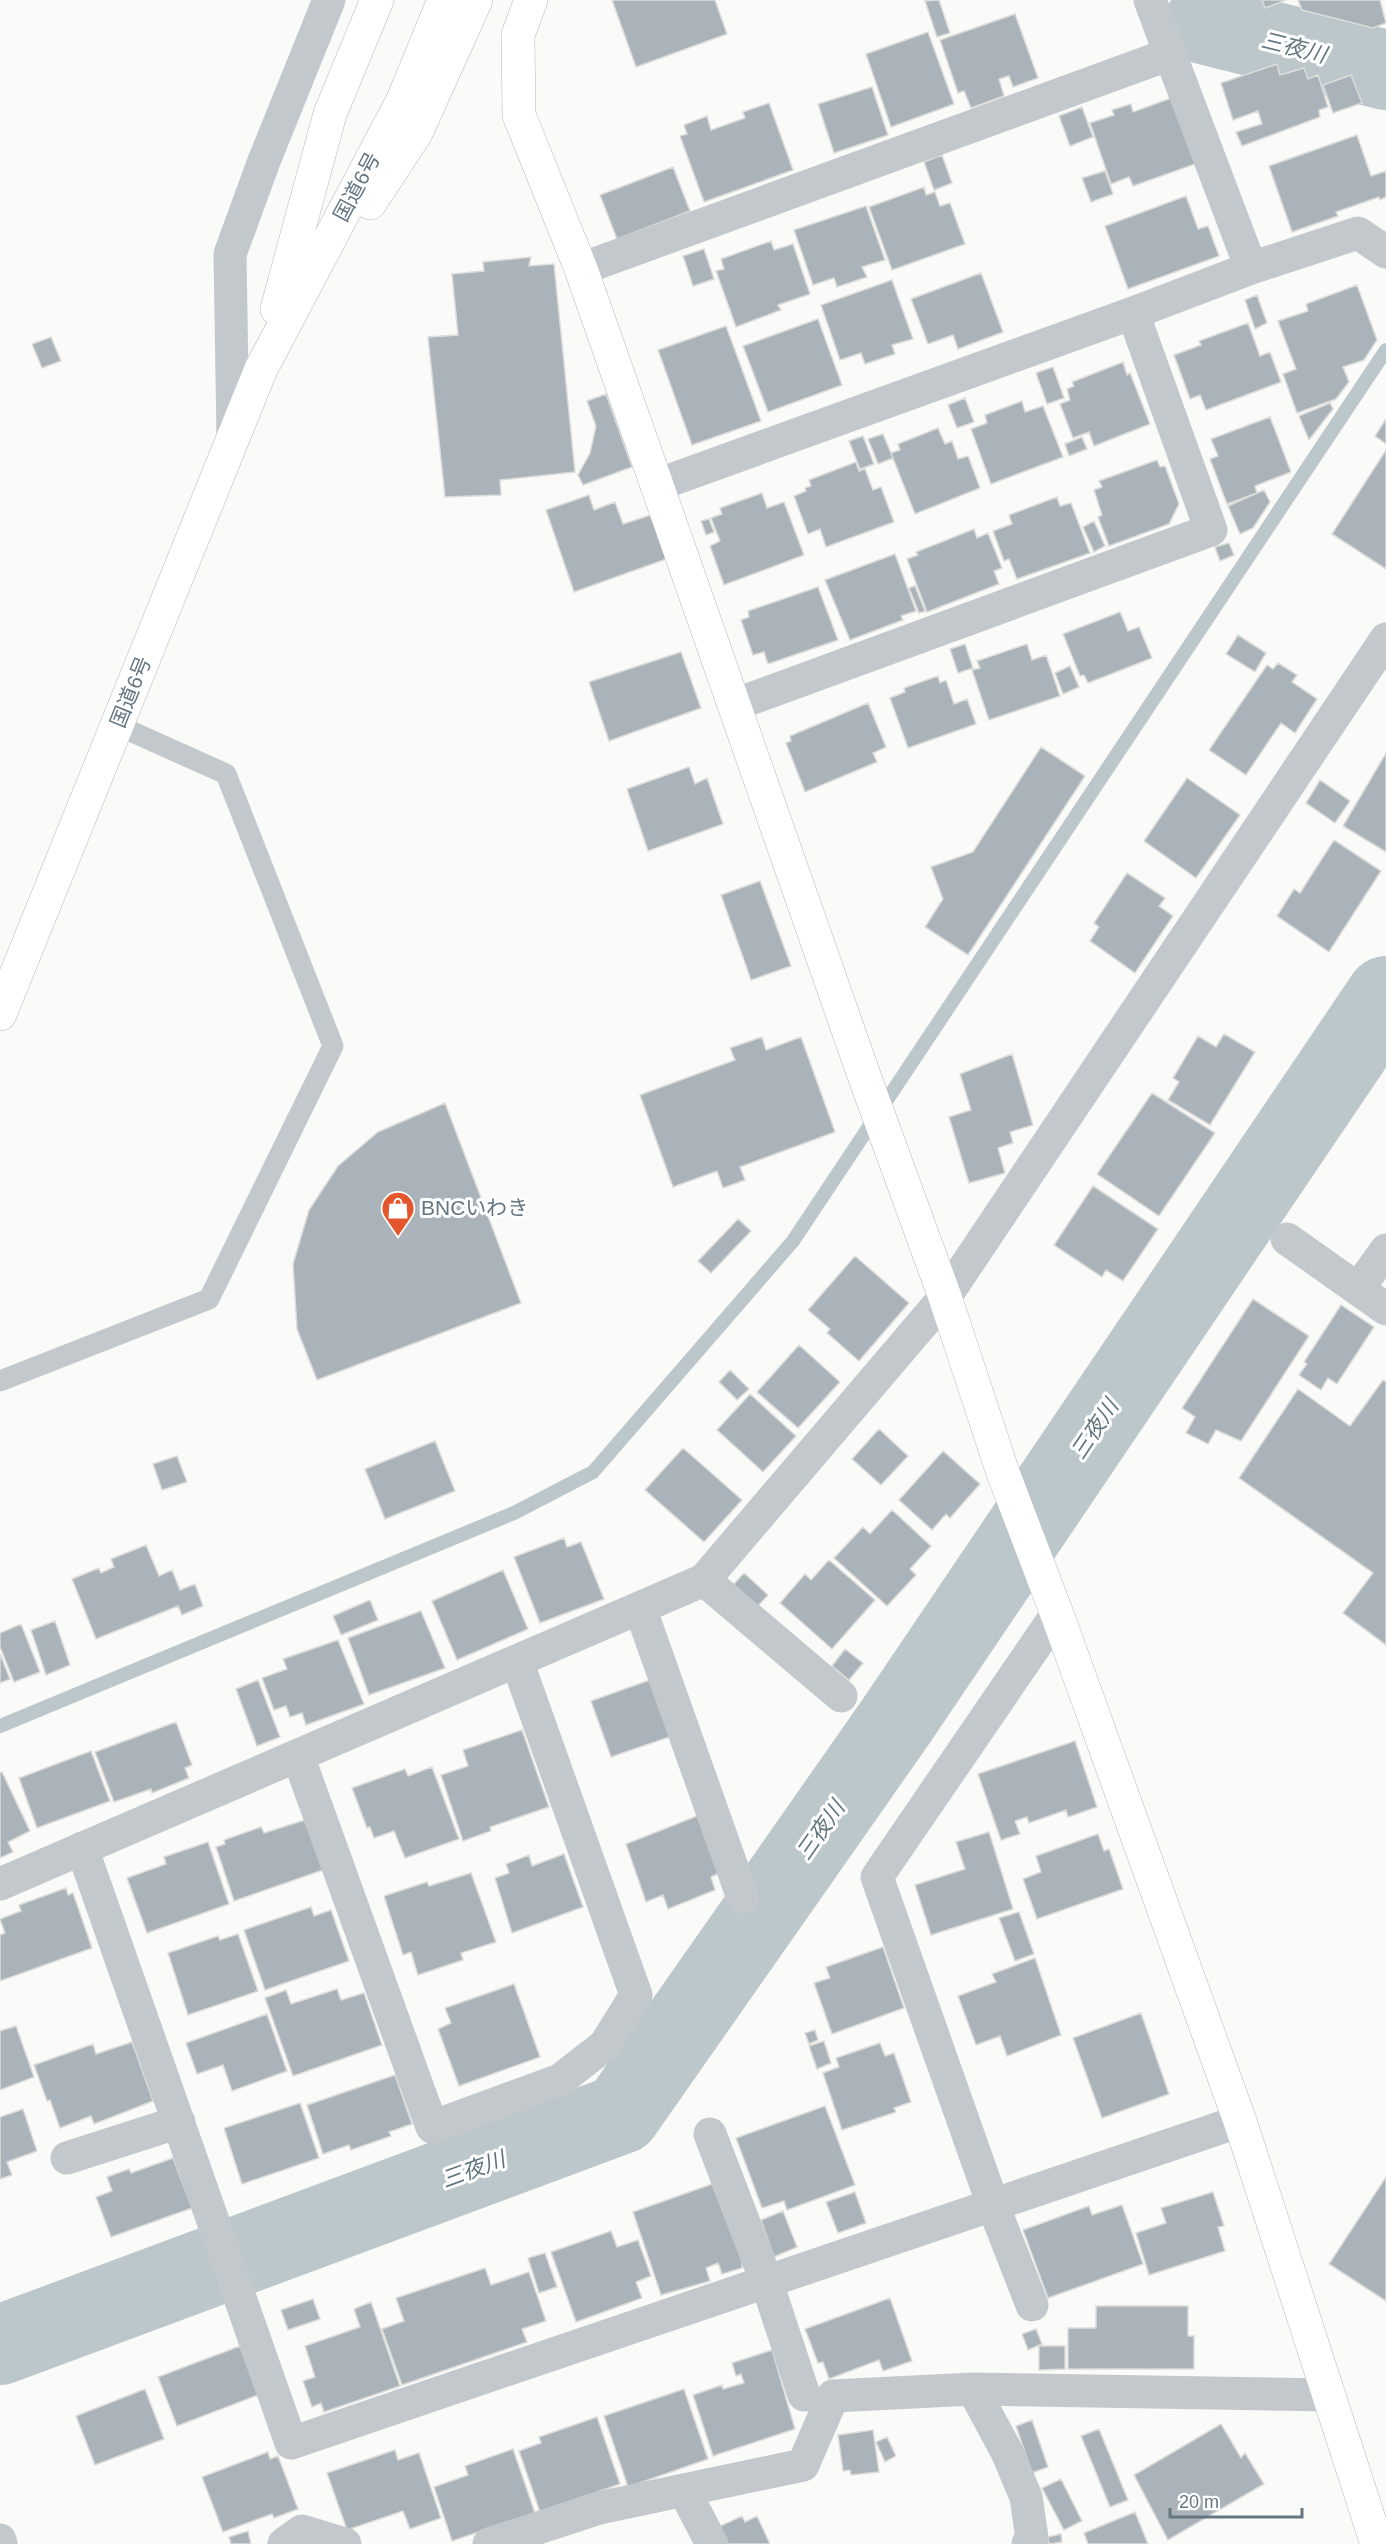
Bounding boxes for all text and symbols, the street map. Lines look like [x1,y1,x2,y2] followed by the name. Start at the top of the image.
[1259,27,1331,68] water label: 三夜川
[329,148,384,225] street label: 国道6号
[106,653,155,731] street label: 国道6号
[380,1190,416,1237] shop icon: BNCいわき
[421,1196,528,1219] place label: BNCいわき
[1066,1393,1124,1464] water label: 三夜川
[791,1794,851,1864] water label: 三夜川
[438,2146,510,2193] water label: 三夜川
[1170,2481,1302,2519] scale bar
[1179,2492,1219,2512] text: 20 m

